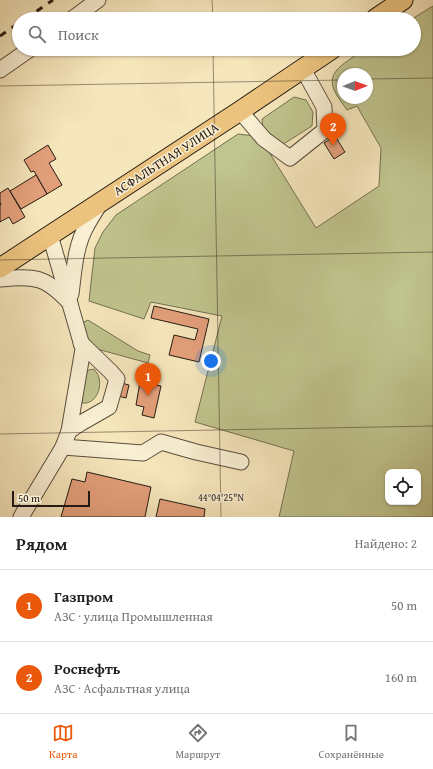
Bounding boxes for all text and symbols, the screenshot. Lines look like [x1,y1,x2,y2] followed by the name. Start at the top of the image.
[12,12,421,56] search box
[26,23,48,45] icon: search
[58,24,99,45] text: Поиск
[337,68,373,104] north arrow
[320,113,346,146] pin: 2
[110,118,223,200] street label: АСФАЛЬТНАЯ УЛИЦА
[201,351,221,371] your location
[135,363,161,396] pin: 1
[385,469,421,505] map controls
[385,469,421,505] button: locate
[12,489,90,508] scale bar
[18,490,40,506] text: 50 m
[198,490,244,505] text: 44°04'25"N
[16,531,67,556] text: Рядом
[355,534,417,553] text: Найдено: 2
[54,586,113,607] text: Газпром
[26,596,32,615] text: 1
[391,596,417,615] text: 50 m
[54,607,213,626] text: АЗС · улица Промышленная
[54,658,120,679] text: Роснефть
[26,668,32,687] text: 2
[385,668,417,687] text: 160 m
[54,679,190,698] text: АЗС · Асфальтная улица
[49,722,77,762] tab: Карта
[175,722,220,762] tab: Маршрут
[318,722,384,762] tab: Сохранённые

